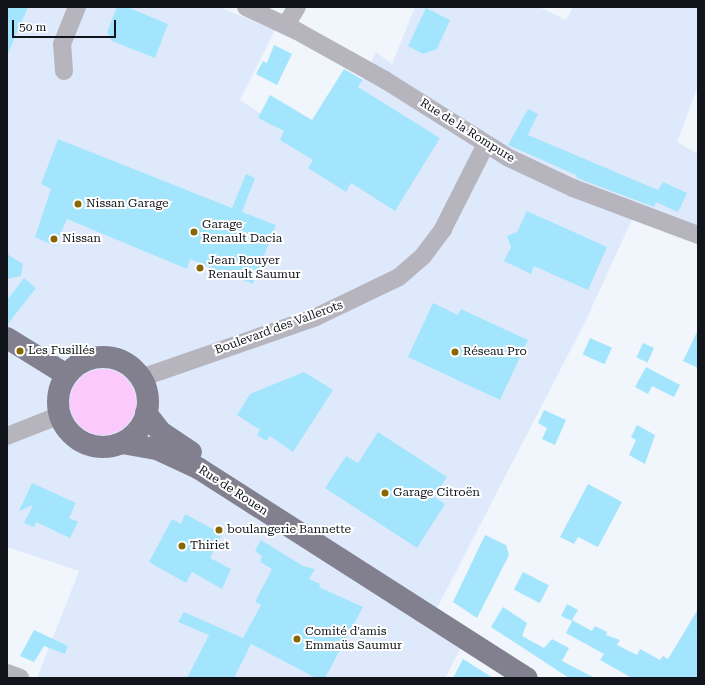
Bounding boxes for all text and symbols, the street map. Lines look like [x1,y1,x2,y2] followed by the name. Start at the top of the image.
[14,12,118,38] scale bar
[19,20,46,34] text: 50 m
[417,96,517,166] street label: Rue de la Rompure
[86,197,168,211] place label: Nissan Garage
[73,199,83,209] marker: Nissan Garage
[202,218,282,246] place label: Garage Renault Dacia
[189,227,199,237] marker: Garage Renault Dacia
[62,232,101,246] place label: Nissan
[49,234,59,244] marker: Nissan
[208,254,300,282] place label: Jean Rouyer Renault Saumur
[195,263,205,273] marker: Jean Rouyer Renault Saumur
[213,298,345,358] street label: Boulevard des Vallerots
[28,344,95,358] place label: Les Fusillés
[463,345,527,359] place label: Réseau Pro
[15,346,25,356] marker: Les Fusillés
[450,347,460,357] marker: Réseau Pro
[196,463,270,519] street label: Rue de Rouen
[393,486,480,500] place label: Garage Citroën
[380,488,390,498] marker: Garage Citroën
[227,523,351,537] place label: boulangerie Bannette
[214,525,224,535] marker: boulangerie Bannette
[190,539,229,553] place label: Thiriet
[177,541,187,551] marker: Thiriet
[305,625,402,653] place label: Comité d'amis Emmaüs Saumur
[292,634,302,644] marker: Comité d'amis Emmaüs Saumur

